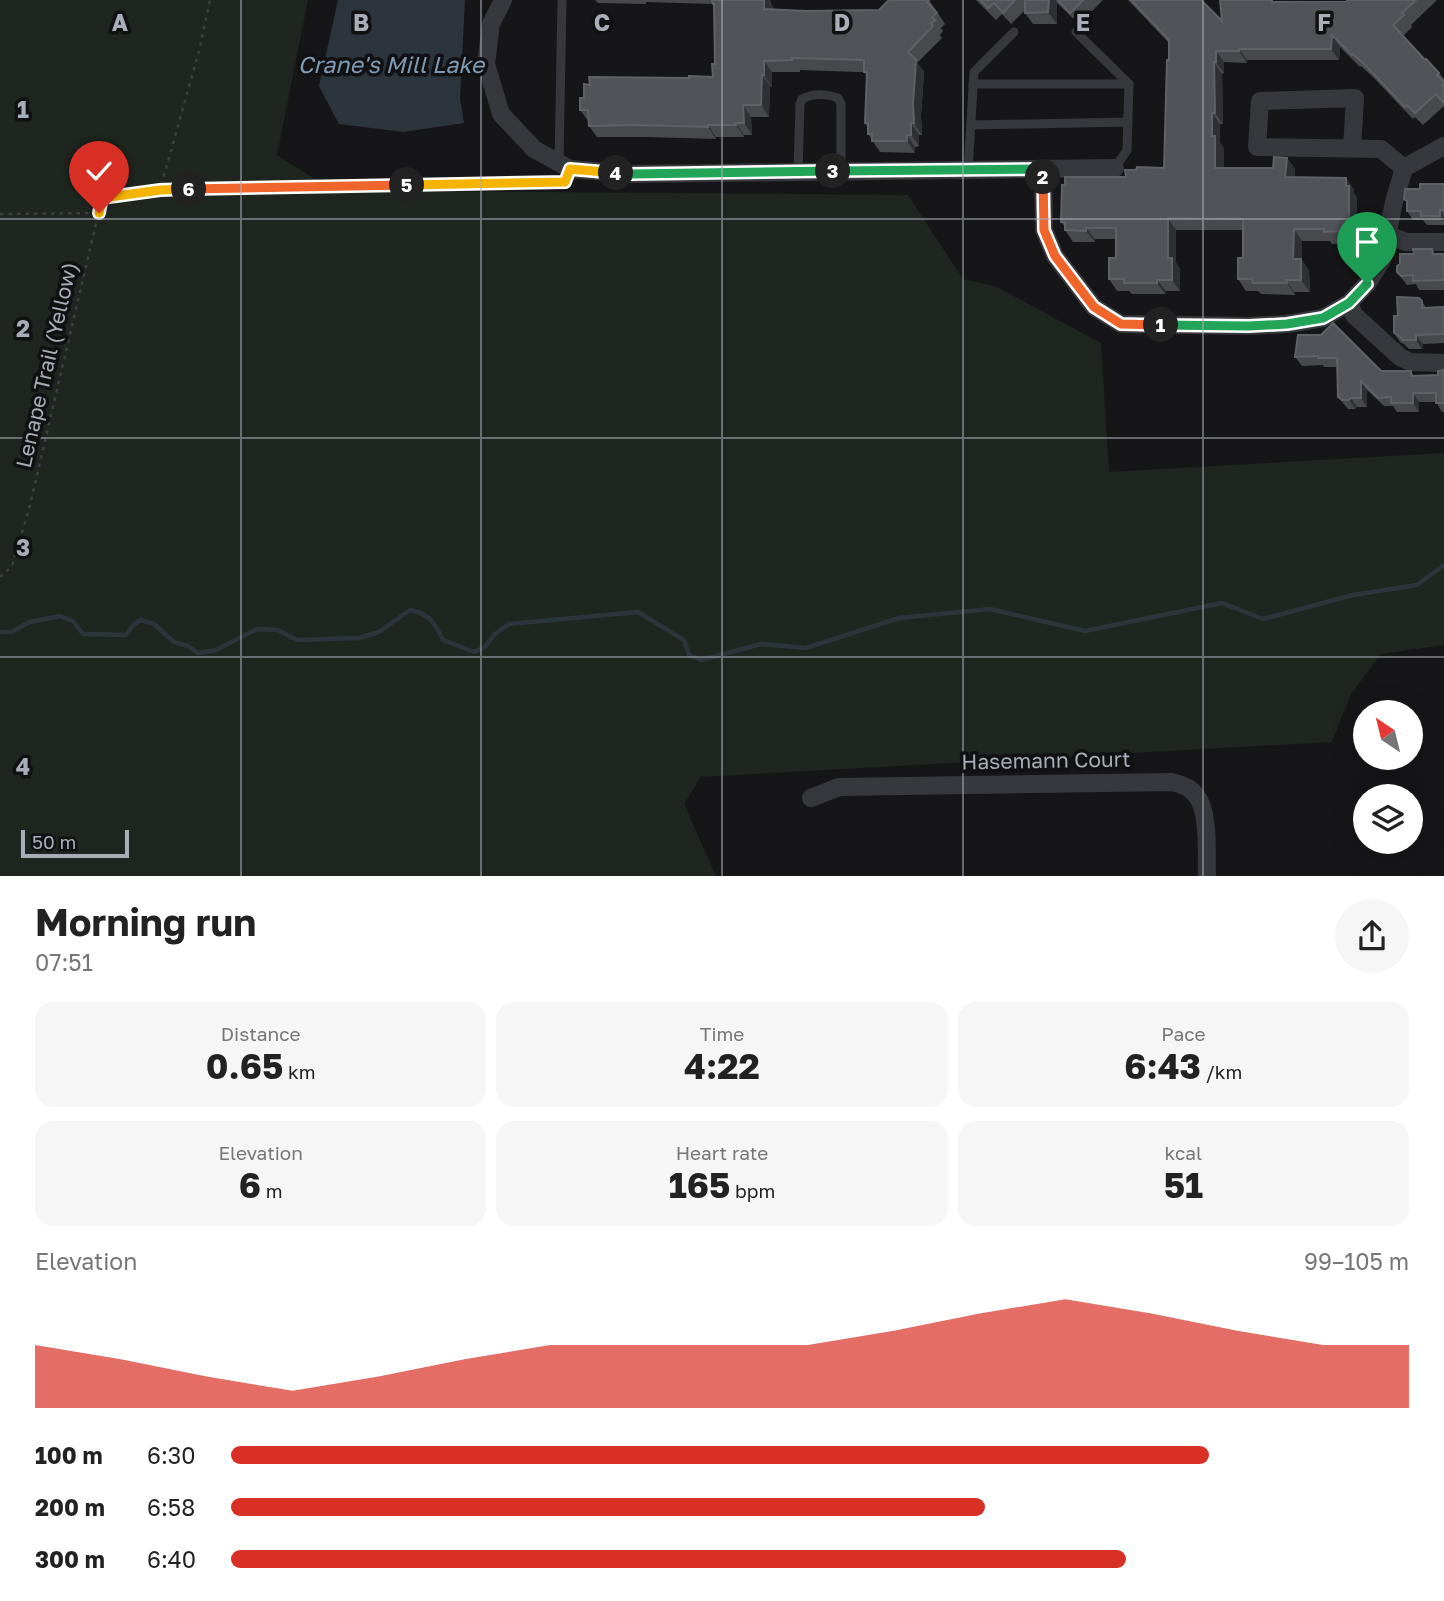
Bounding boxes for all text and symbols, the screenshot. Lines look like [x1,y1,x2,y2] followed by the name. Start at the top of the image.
[112,8,129,36] text: A
[353,8,369,36] text: B
[594,8,610,36] text: C
[834,8,850,36] text: D
[1076,8,1090,36] text: E
[1317,8,1331,36] text: F
[298,50,486,78] water label: Crane's Mill Lake
[17,95,29,123] text: 1
[69,141,129,213] pin
[80,152,118,190] icon: check
[816,154,850,188] pin: 3
[598,156,634,190] pin: 4
[827,159,838,182] text: 3
[1026,160,1060,194] pin: 2
[610,161,621,184] text: 4
[1037,165,1048,188] text: 2
[390,168,424,202] pin: 5
[172,172,206,206] pin: 6
[401,173,412,196] text: 5
[182,177,195,200] text: 6
[1337,212,1397,284] pin
[1348,223,1386,261] icon: arrive
[10,259,82,470] street label: Lenape Trail (Yellow)
[1144,308,1178,342] pin: 1
[1156,313,1165,336] text: 1
[16,314,30,342] text: 2
[16,533,30,561] text: 3
[1353,700,1423,770] north arrow
[1353,700,1423,854] map controls
[961,746,1131,774] street label: Hasemann Court
[16,752,30,780] text: 4
[1353,784,1423,854] button: layers
[21,828,130,859] scale bar
[32,830,76,853] text: 50 m
[35,899,256,944] text: Morning run
[1335,899,1409,973] button: share
[35,948,93,976] text: 07:51
[221,1022,301,1045] text: Distance
[700,1022,744,1045] text: Time
[1161,1022,1206,1045] text: Pace
[206,1045,283,1087] text: 0.65
[684,1045,760,1087] text: 4:22
[1124,1045,1201,1087] text: 6:43
[283,1060,316,1083] text: km
[1201,1060,1242,1083] text: /km
[218,1141,303,1164] text: Elevation
[676,1141,768,1164] text: Heart rate
[1165,1141,1202,1164] text: kcal
[239,1164,261,1206] text: 6
[669,1164,730,1206] text: 165
[1164,1164,1203,1206] text: 51
[261,1179,283,1202] text: m
[730,1179,775,1202] text: bpm
[35,1247,137,1275] text: Elevation
[1304,1247,1409,1275] text: 99–105 m
[35,1441,103,1469] text: 100 m
[147,1441,196,1469] text: 6:30
[35,1493,105,1521] text: 200 m
[147,1493,195,1521] text: 6:58
[35,1545,105,1573] text: 300 m
[147,1545,196,1573] text: 6:40

